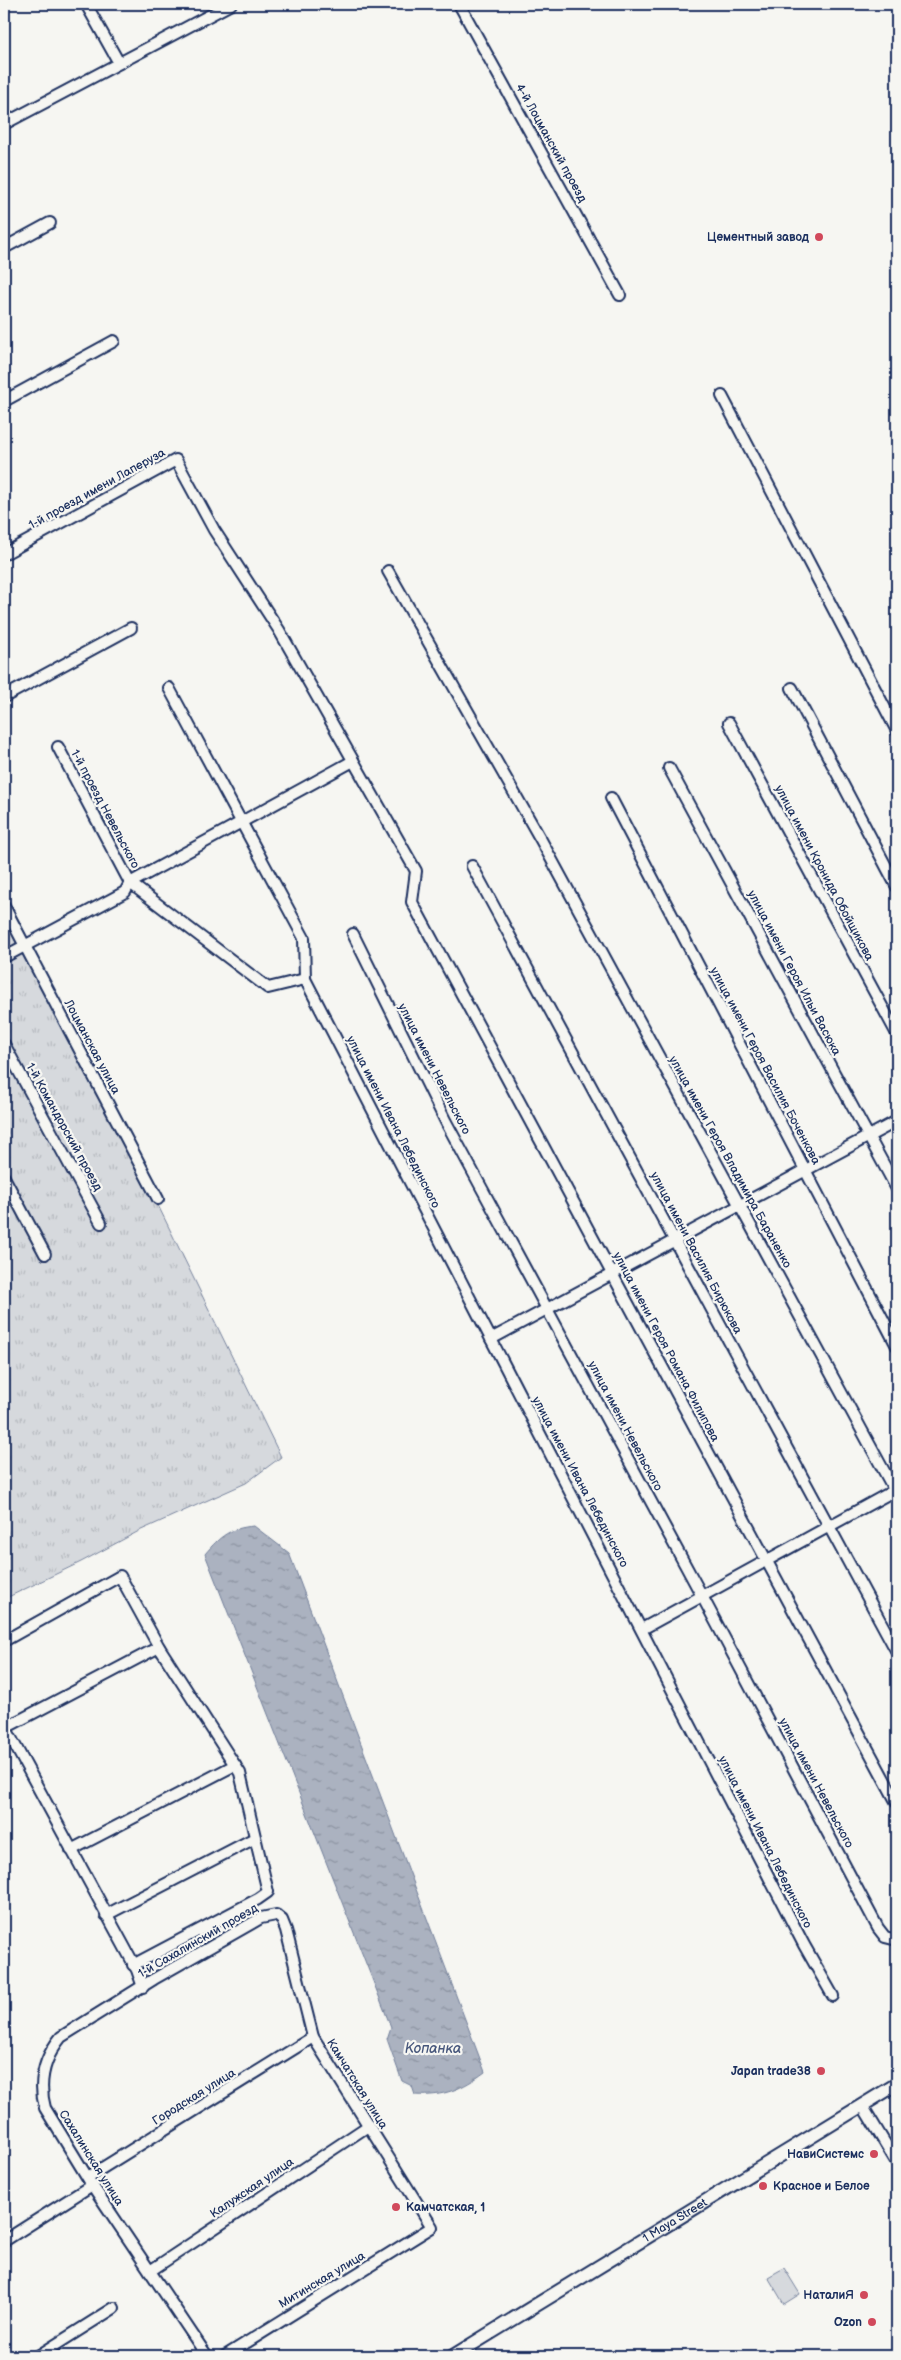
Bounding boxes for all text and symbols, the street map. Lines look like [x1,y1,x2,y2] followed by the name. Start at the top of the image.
[512,81,590,206] street label: 4-й Лоцманский проезд
[707,230,810,245] place label: Цементный завод
[813,231,825,243] marker: Цементный завод
[26,445,168,533] street label: 1-й проезд имени Лаперуза
[67,747,143,871] street label: 1-й проезд Невельского
[771,782,877,964] street label: улица имени Кронида Обойщикова
[744,888,844,1058] street label: улица имени Героя Ильи Васюка
[706,965,824,1167] street label: улица имени Героя Василия Боченкова
[60,996,123,1097] street label: Лоцманская улица
[394,1001,474,1137] street label: улица имени Невельского
[343,1033,443,1211] street label: улица имени Ивана Лебединского
[665,1053,795,1271] street label: улица имени Героя Владимира Бараненко
[23,1060,106,1194] street label: 1-й Командорский проезд
[647,1169,745,1337] street label: улица имени Василия Бирюкова
[609,1250,723,1444] street label: улица имени Героя Романа Филипова
[584,1359,666,1493] street label: улица имени Невельского
[528,1394,632,1570] street label: улица имени Ивана Лебединского
[775,1716,857,1850] street label: улица имени Невельского
[715,1753,815,1931] street label: улица имени Ивана Лебединского
[135,1900,261,1981] street label: 1-й Сахалинский проезд
[323,2036,391,2132] street label: Камчатская улица
[405,2040,461,2057] water label: Копанка
[731,2064,811,2079] place label: Japan trade38
[150,2065,238,2129] street label: Городская улица
[815,2065,827,2077] marker: Japan trade38
[55,2107,127,2209] street label: Сахалинская улица
[787,2147,864,2162] place label: НавиСистемс
[868,2148,880,2160] marker: НавиСистемс
[207,2154,297,2222] street label: Калужская улица
[773,2179,870,2194] place label: Красное и Белое
[757,2180,769,2192] marker: Красное и Белое
[640,2195,710,2246] street label: 1 Maya Street
[406,2200,485,2215] place label: Камчатская, 1
[390,2201,402,2213] marker: Камчатская, 1
[276,2248,368,2312] street label: Митинская улица
[803,2288,854,2303] place label: НаталиЯ
[858,2289,870,2301] marker: НаталиЯ
[834,2315,862,2330] place label: Ozon
[866,2316,878,2328] marker: Ozon

